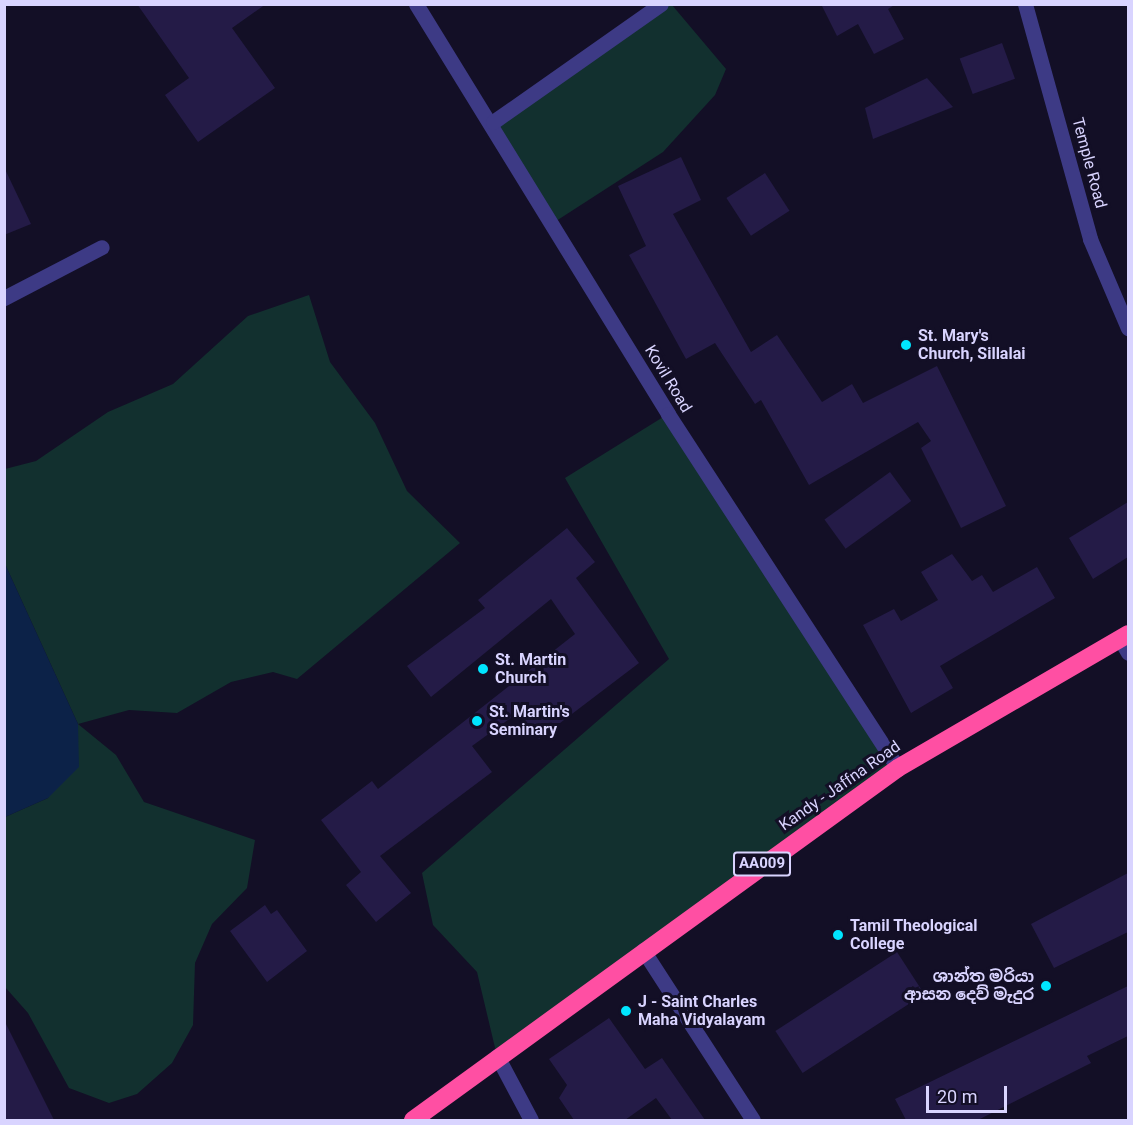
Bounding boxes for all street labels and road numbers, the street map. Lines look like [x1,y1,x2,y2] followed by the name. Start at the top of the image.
[1068,115,1110,211] street label: Temple Road
[640,342,696,416] street label: Kovil Road
[776,737,904,835] street label: Kandy - Jaffna Road
[732,852,792,876] road number: AA009

